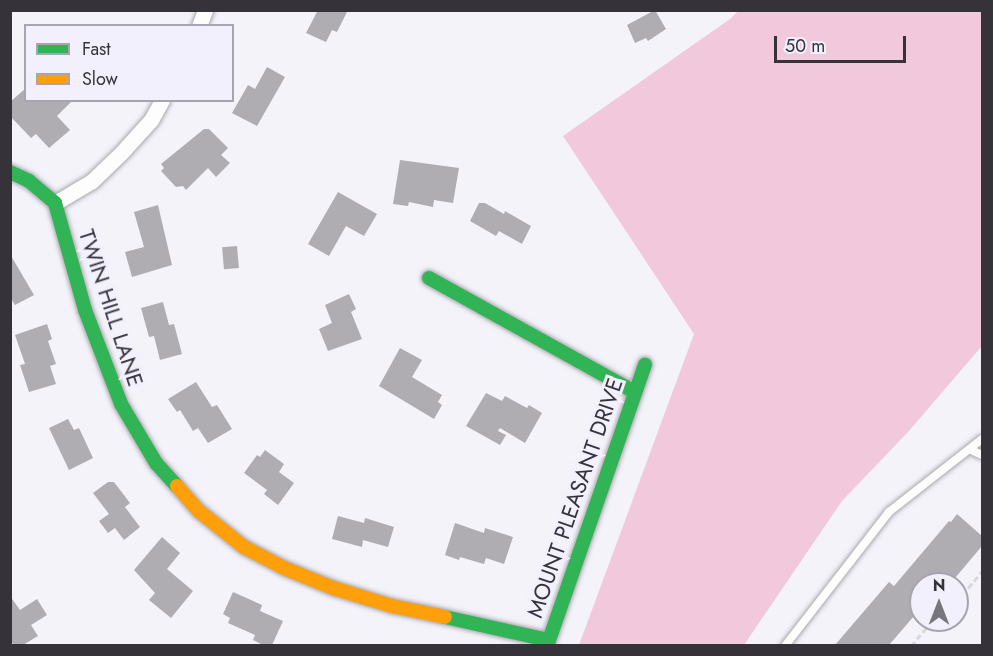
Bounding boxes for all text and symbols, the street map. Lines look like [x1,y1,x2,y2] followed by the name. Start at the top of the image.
[24,24,234,102] legend
[777,24,909,62] scale bar
[785,33,825,59] text: 50 m
[82,36,111,62] text: Fast
[82,66,118,92] text: Slow
[73,226,149,390] street label: TWIN HILL LANE
[522,375,628,621] street label: MOUNT PLEASANT DRIVE
[909,572,969,632] north arrow
[933,574,945,597] text: N

